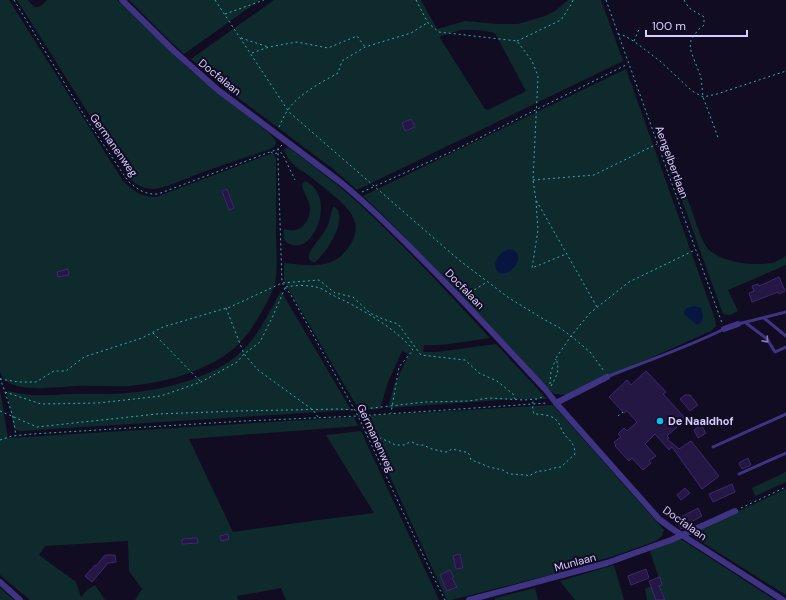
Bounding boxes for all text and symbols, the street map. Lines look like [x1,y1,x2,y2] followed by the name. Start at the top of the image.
[646,12,747,38] scale bar
[652,18,686,34] text: 100 m
[196,56,244,98] street label: Docfalaan
[87,111,141,179] street label: Germanenweg
[652,124,692,200] street label: Aengelbertlaan
[442,266,488,312] street label: Docfalaan
[761,335,769,343] one-way arrow
[354,402,398,474] street label: Germanenweg
[668,414,734,428] place label: De Naaldhof
[655,416,665,426] marker: De Naaldhof
[660,503,710,543] street label: Docfalaan
[553,550,597,574] street label: Munlaan

